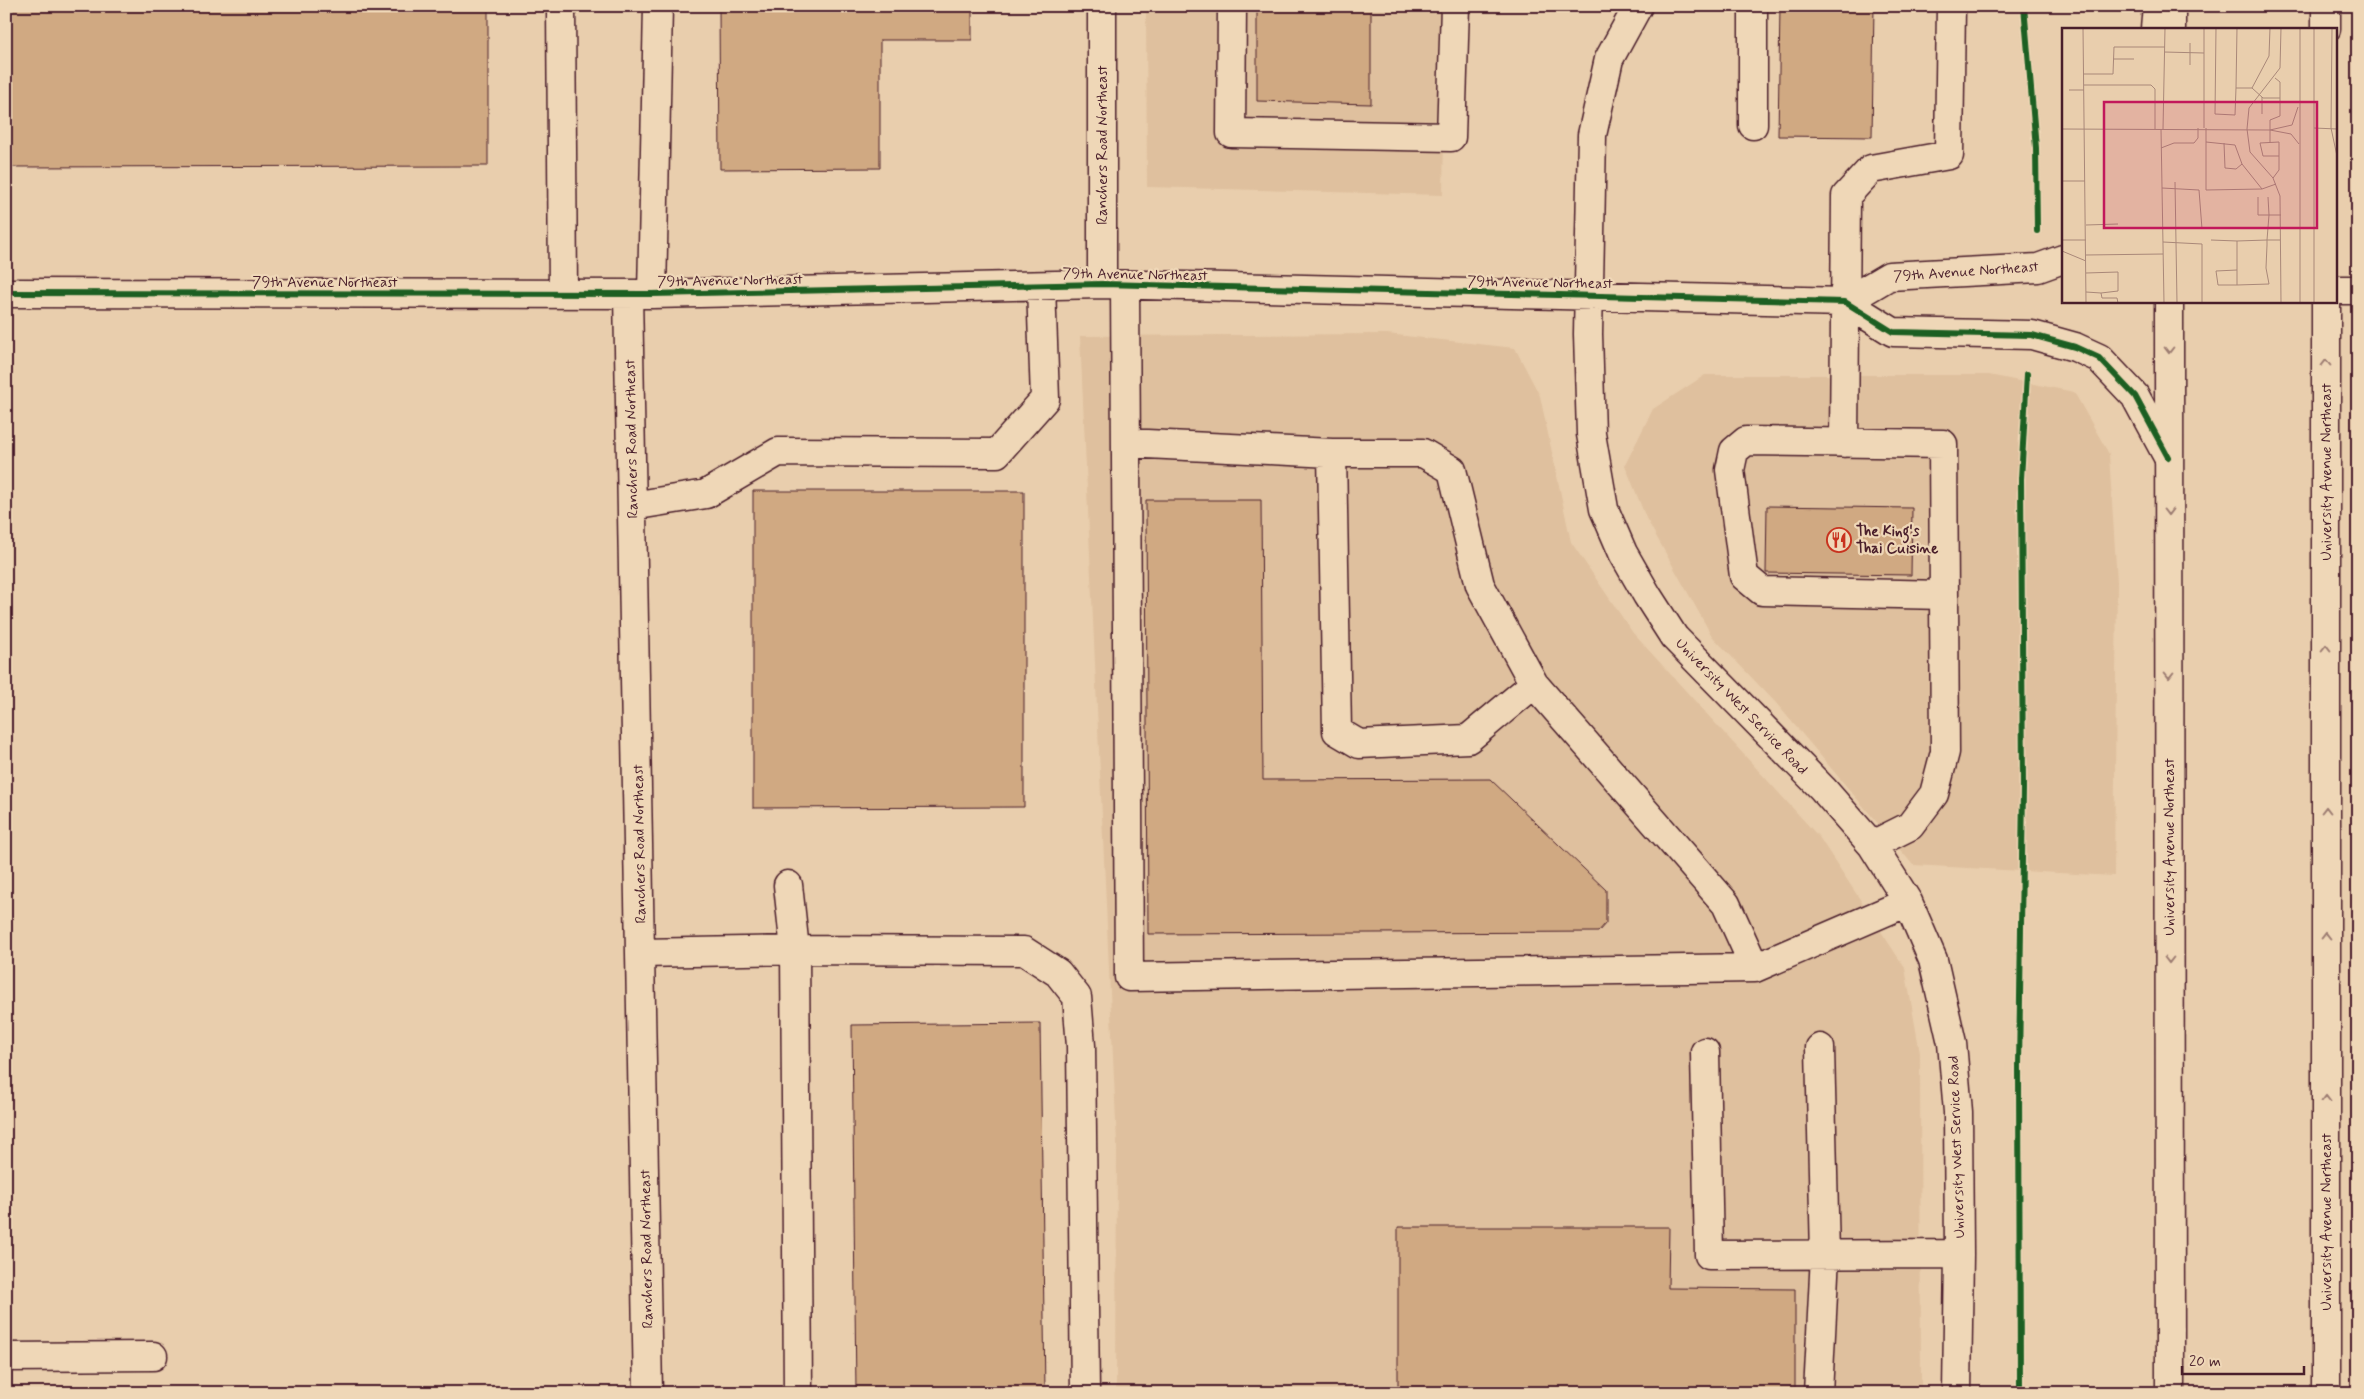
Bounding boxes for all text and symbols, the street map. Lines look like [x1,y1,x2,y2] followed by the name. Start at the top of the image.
[2062,28,2336,302] inset map
[1093,65,1113,225] street label: Ranchers Road Northeast
[1893,257,2040,287] street label: 79th Avenue Northeast
[1062,264,1208,286] street label: 79th Avenue Northeast
[657,270,803,292] street label: 79th Avenue Northeast
[1467,272,1613,294] street label: 79th Avenue Northeast
[252,273,398,293] street label: 79th Avenue Northeast
[2164,346,2174,354] one-way arrow
[621,358,643,519] street label: Ranchers Road Northeast
[2321,358,2331,366] one-way arrow
[2317,383,2337,561] street label: University Avenue Northeast
[2163,509,2173,517] one-way arrow
[1856,522,1938,559] place label: The King's Thai Cuisine
[1826,527,1852,553] restaurant icon: The King's Thai Cuisine
[1671,634,1812,779] street label: University West Service Road
[2321,643,2331,651] one-way arrow
[2164,672,2174,679] one-way arrow
[2160,758,2180,936] street label: University Avenue Northeast
[629,763,651,924] street label: Ranchers Road Northeast
[2321,806,2331,814] one-way arrow
[2321,932,2331,940] one-way arrow
[2164,956,2174,964] one-way arrow
[1944,1055,1970,1239] street label: University West Service Road
[2321,1095,2331,1102] one-way arrow
[2317,1133,2337,1311] street label: University Avenue Northeast
[636,1168,658,1329] street label: Ranchers Road Northeast
[2182,1344,2304,1376] scale bar
[2189,1352,2221,1372] text: 20 m

